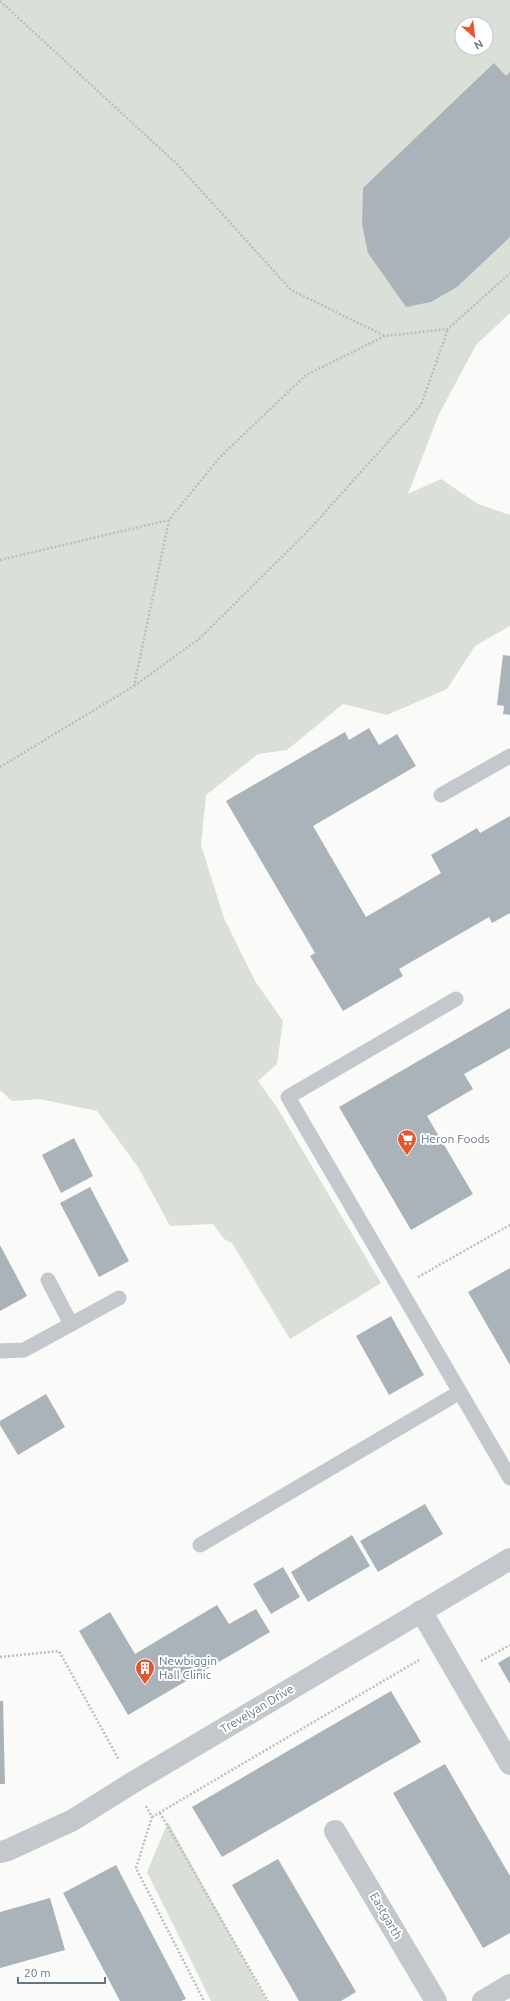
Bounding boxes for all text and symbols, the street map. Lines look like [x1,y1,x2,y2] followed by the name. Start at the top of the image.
[454,16,494,56] north arrow
[472,38,485,52] text: N
[396,1128,418,1156] supermarket icon: Heron Foods
[421,1132,490,1145] place label: Heron Foods
[159,1654,217,1681] place label: Newbiggin Hall Clinic
[134,1657,156,1685] building icon: Newbiggin Hall Clinic
[218,1682,296,1735] street label: Trevelyan Drive
[368,1890,405,1942] street label: Eastgarth
[18,1959,105,1985] scale bar
[24,1966,51,1979] text: 20 m

